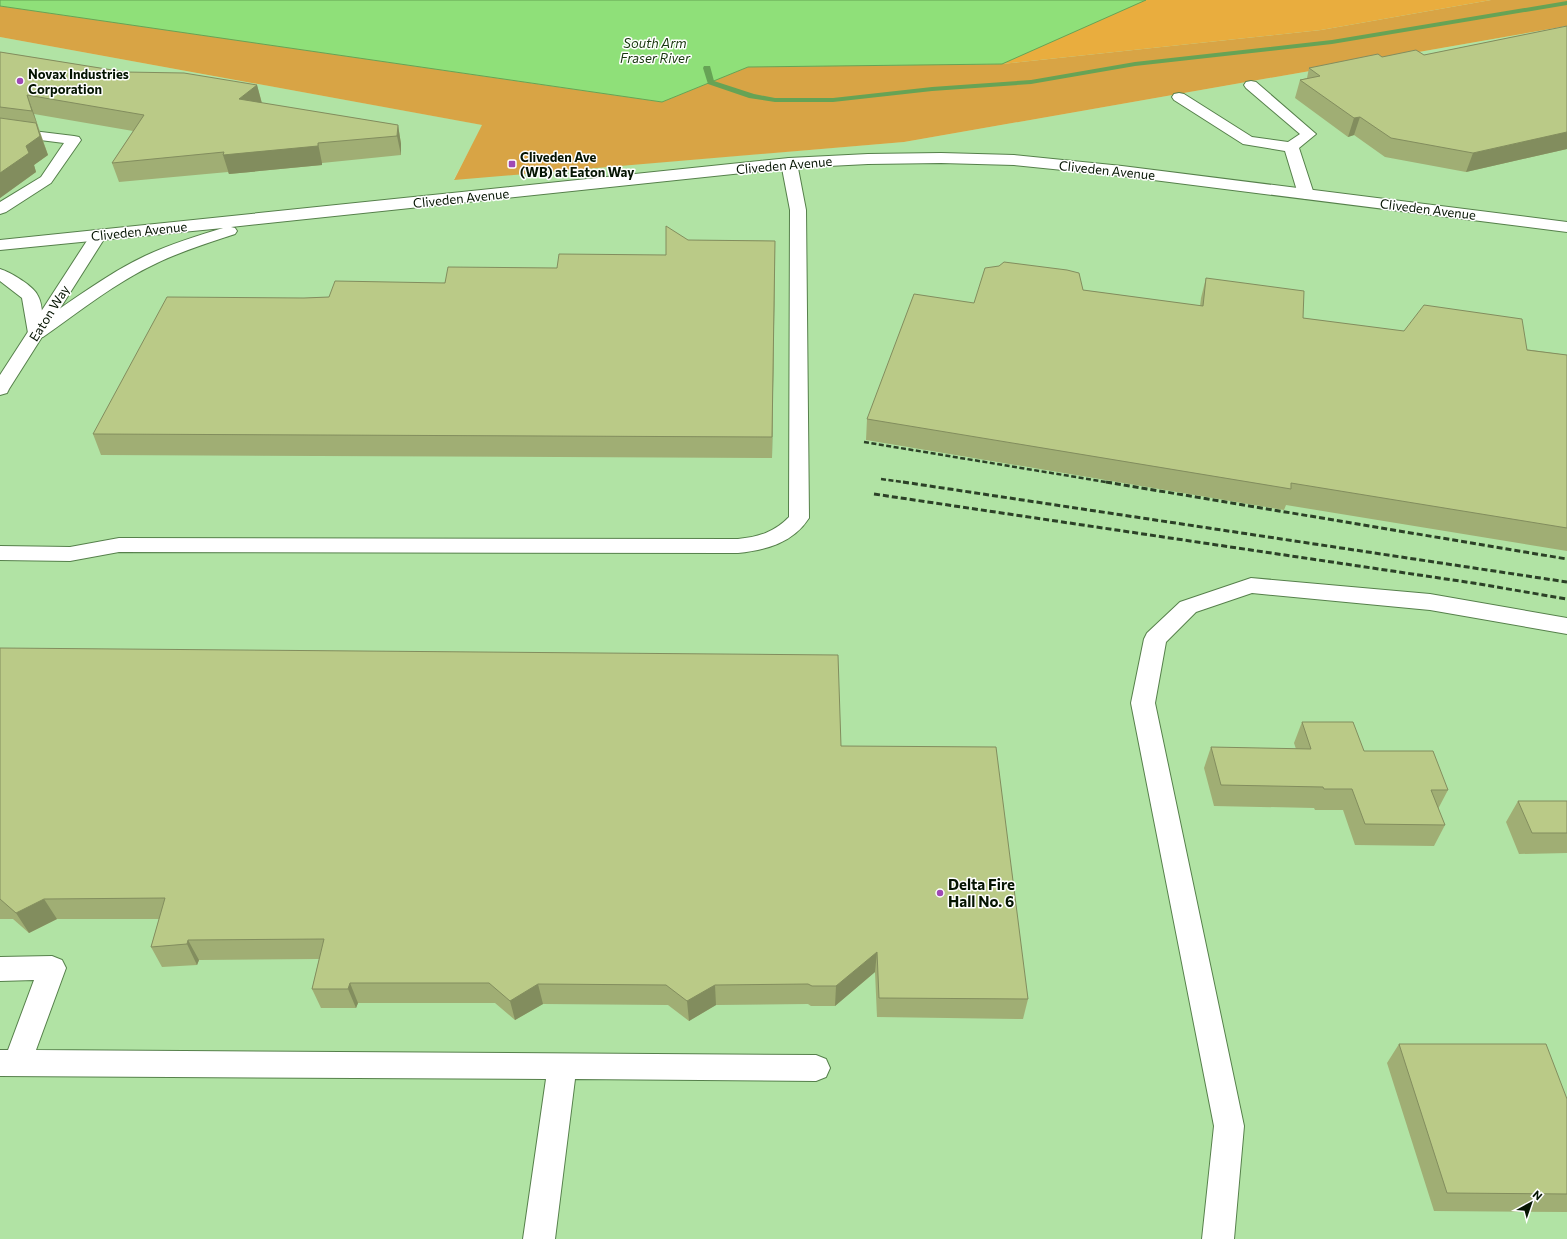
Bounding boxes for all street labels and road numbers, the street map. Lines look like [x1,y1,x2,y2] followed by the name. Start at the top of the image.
[735,153,833,177] street label: Cliveden Avenue
[1058,157,1156,183] street label: Cliveden Avenue
[412,185,510,211] street label: Cliveden Avenue
[1379,195,1477,223] street label: Cliveden Avenue
[90,218,188,244] street label: Cliveden Avenue
[25,282,73,344] street label: Eaton Way

